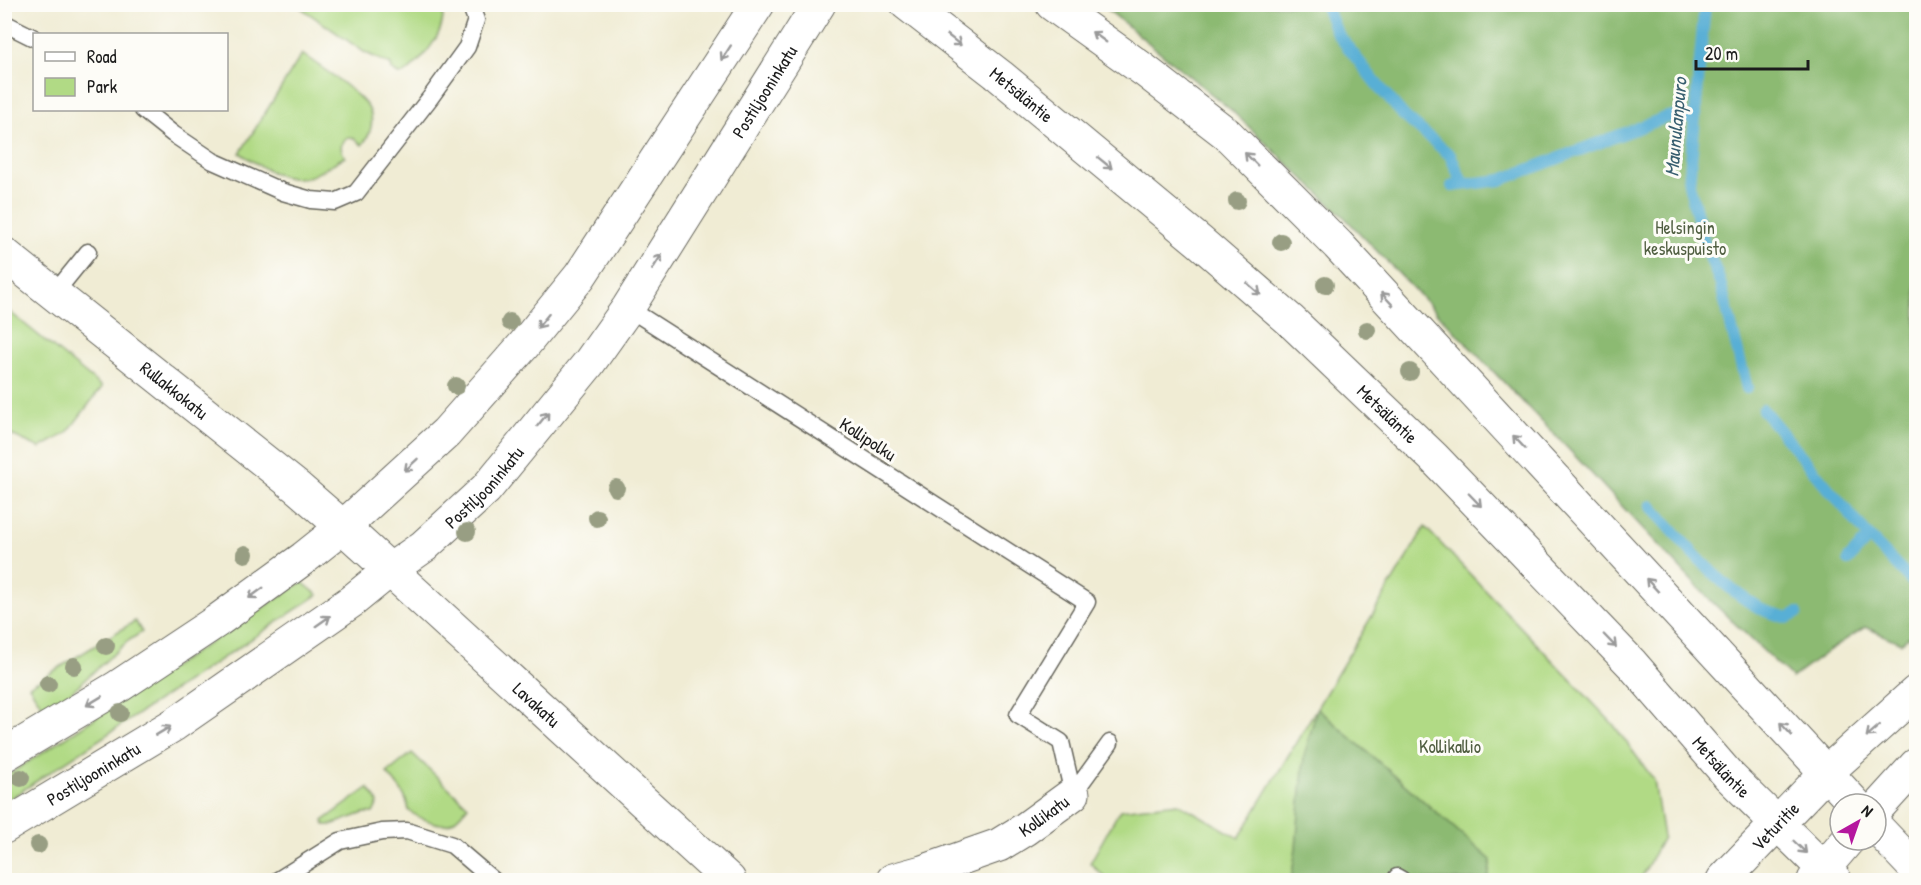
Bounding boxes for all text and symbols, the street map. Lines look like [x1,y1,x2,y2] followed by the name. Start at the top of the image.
[1091,30,1107,43] one-way arrow
[33,33,228,111] legend
[946,33,962,46] one-way arrow
[1696,33,1808,71] scale bar
[726,40,803,143] street label: Postiljooninkatu
[1705,41,1738,66] text: 20 m
[87,44,117,69] text: Road
[720,45,732,61] one-way arrow
[985,60,1059,128] street label: Metsäläntie
[87,74,118,99] text: Park
[1657,74,1694,178] water label: Maunulanpuro
[1244,151,1259,166] one-way arrow
[1097,157,1113,170] one-way arrow
[1644,215,1726,261] park label: Helsingin keskuspuisto
[651,253,664,270] one-way arrow
[1246,282,1262,295] one-way arrow
[1380,291,1394,306] one-way arrow
[537,313,550,329] one-way arrow
[135,355,214,425] street label: Rullakkokatu
[1352,379,1424,449] street label: Metsäläntie
[835,411,901,467] street label: Kollipolku
[537,412,550,428] one-way arrow
[1512,435,1526,450] one-way arrow
[439,440,529,534] street label: Postiljooninkatu
[404,458,419,472] one-way arrow
[1468,492,1482,507] one-way arrow
[1645,578,1659,593] one-way arrow
[249,586,265,599] one-way arrow
[315,615,331,627] one-way arrow
[1602,633,1617,648] one-way arrow
[508,676,566,732] street label: Lavakatu
[86,696,103,708] one-way arrow
[1779,722,1794,737] one-way arrow
[1866,724,1881,738] one-way arrow
[154,725,171,737] one-way arrow
[1687,730,1756,803] street label: Metsäläntie
[1419,734,1481,759] park label: Kollikallio
[42,736,144,811] street label: Postiljooninkatu
[1014,789,1074,842] street label: Kollikatu
[1828,792,1888,852] north arrow
[1746,796,1805,856] street label: Veturitie
[1857,799,1878,822] text: N
[1792,839,1807,854] one-way arrow

